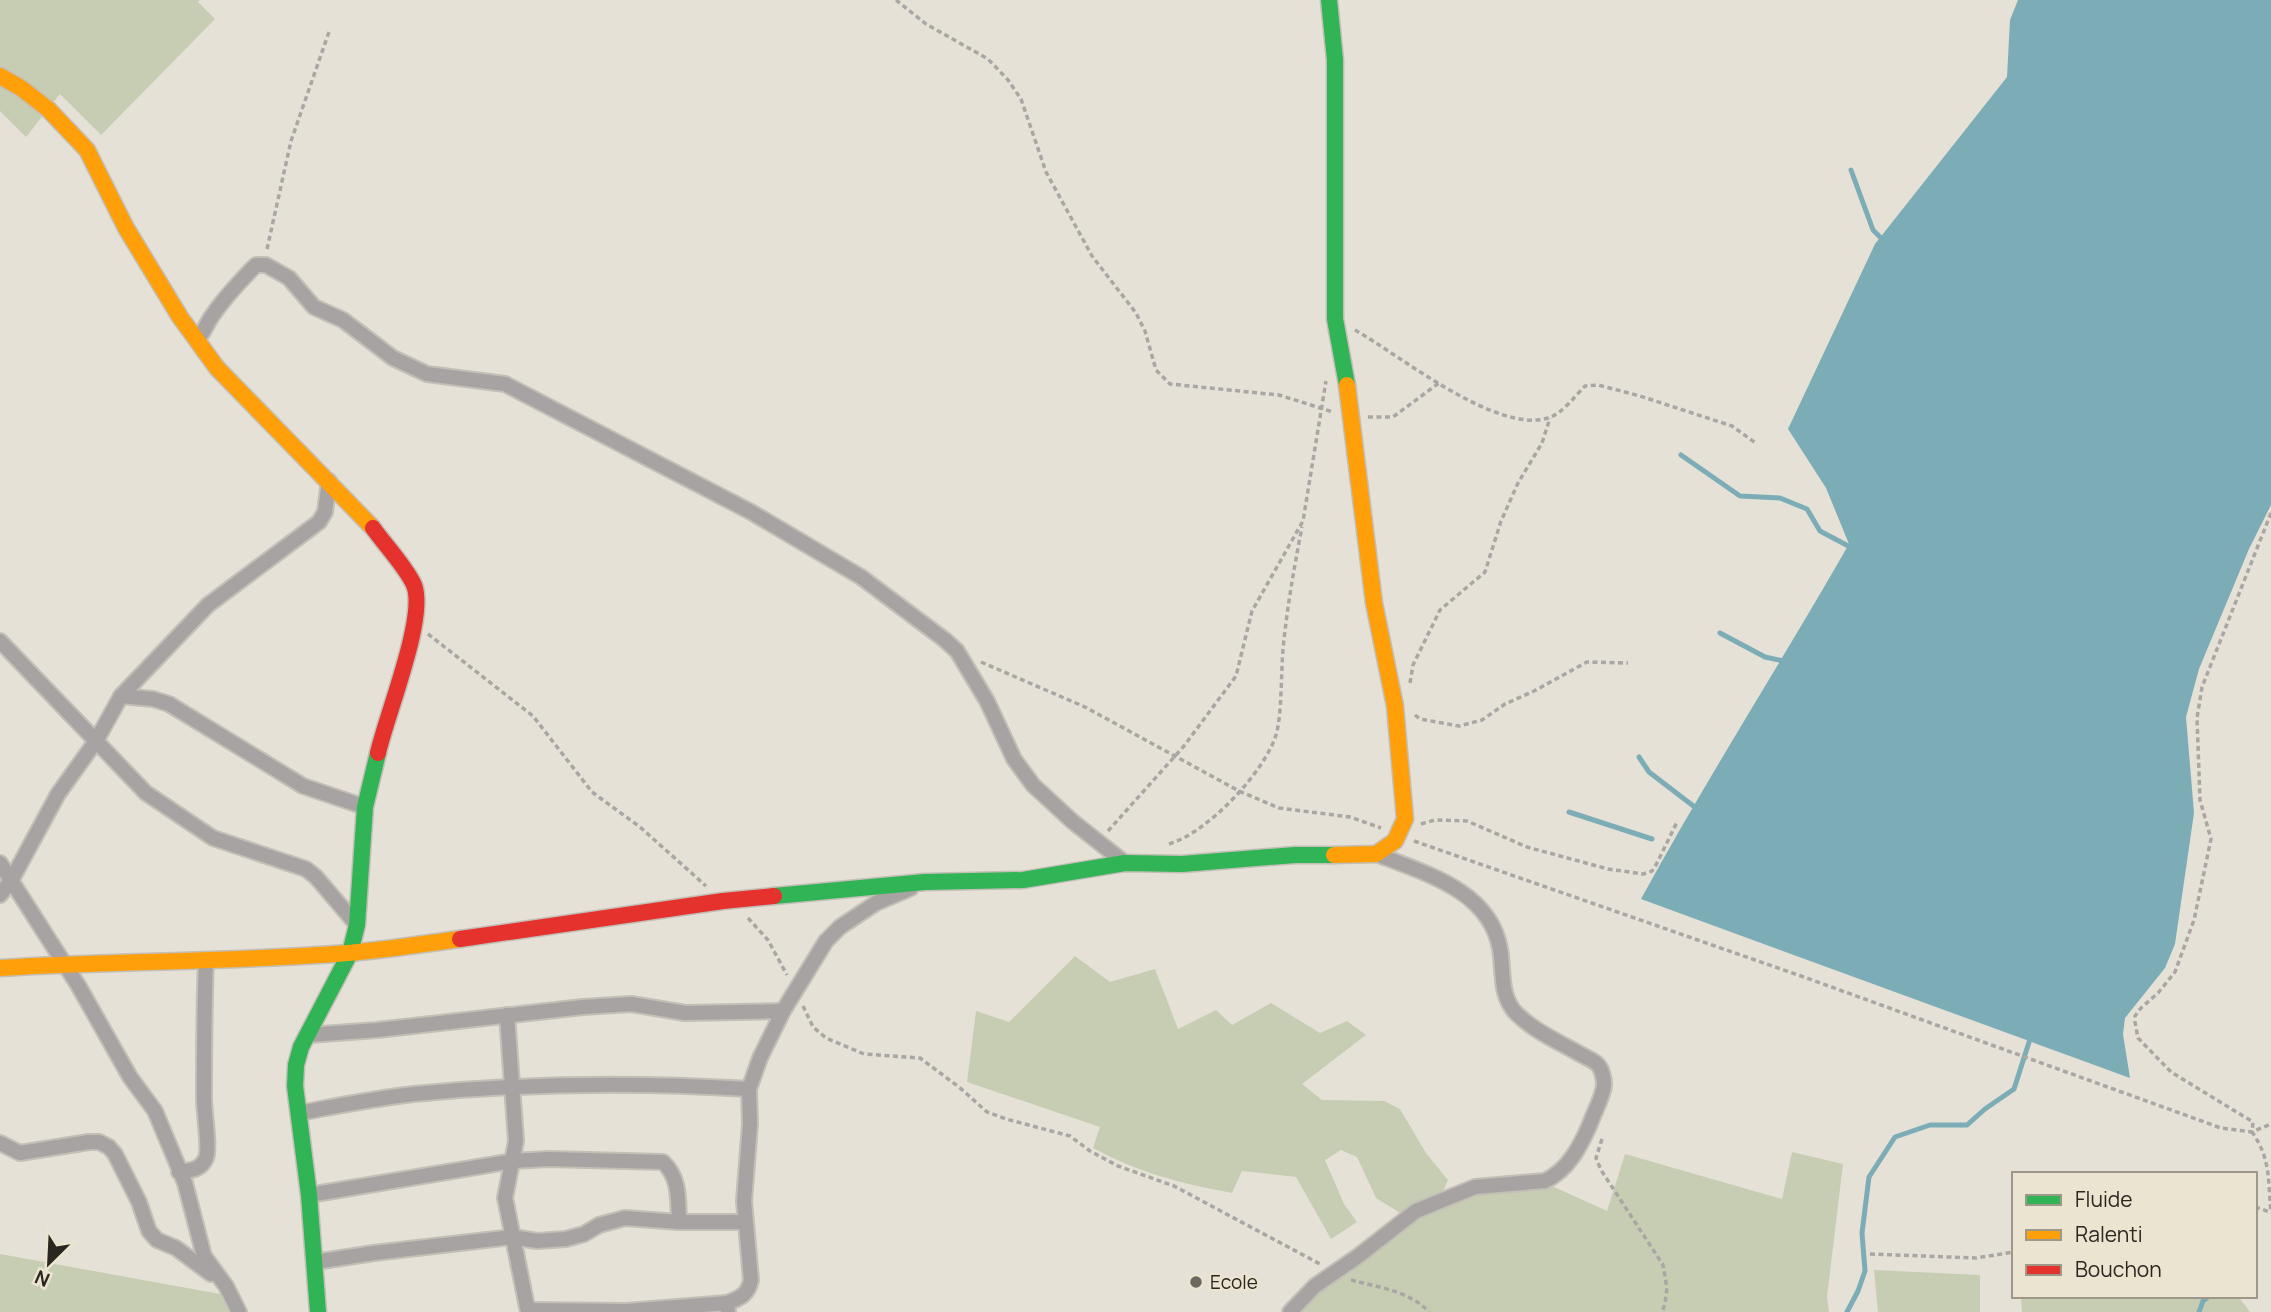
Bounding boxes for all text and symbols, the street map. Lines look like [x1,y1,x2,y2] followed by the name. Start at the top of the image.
[2012,1172,2257,1298] legend
[2075,1185,2133,1213] text: Fluide
[2075,1220,2143,1248] text: Ralenti
[14,1228,84,1298] north arrow
[2075,1255,2162,1283] text: Bouchon
[31,1264,54,1293] text: N
[1210,1269,1258,1295] place label: Ecole
[1188,1274,1204,1290] marker: Ecole

